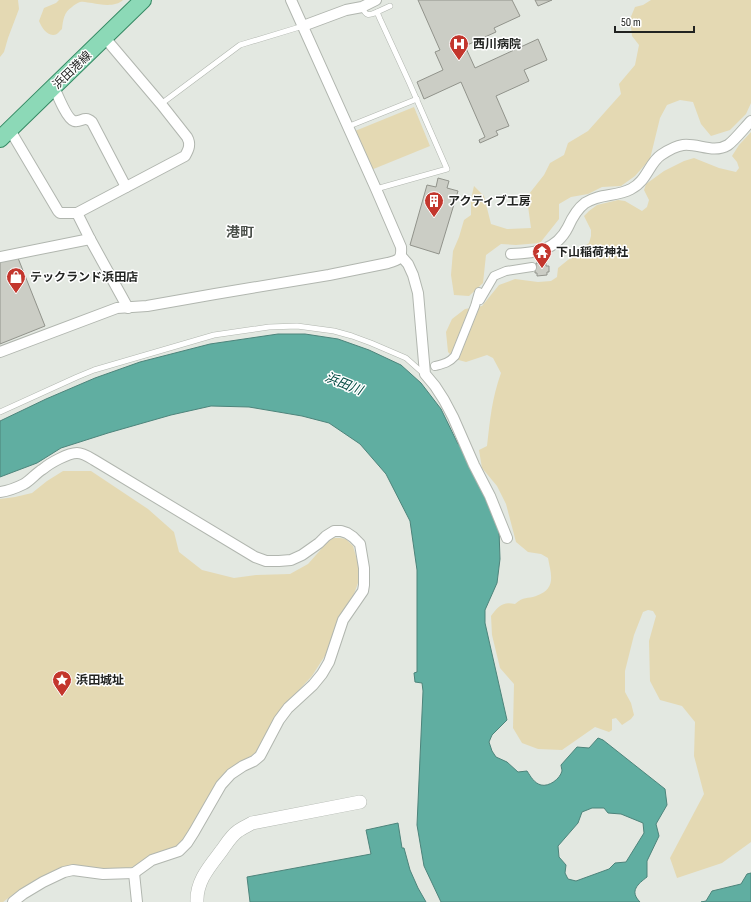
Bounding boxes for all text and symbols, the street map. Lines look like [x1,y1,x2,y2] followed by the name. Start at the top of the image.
[615,8,694,34] scale bar
[621,15,641,30] text: 50 m
[448,33,470,61] hospital icon: 西川病院
[473,37,521,52] place label: 西川病院
[50,48,95,92] street label: 浜田港線
[423,190,445,218] building icon: アクティブ工房
[448,194,531,209] place label: アクティブ工房
[226,224,254,241] district label: 港町
[531,241,553,269] temple icon: 下山稲荷神社
[556,245,628,260] place label: 下山稲荷神社
[5,266,27,294] shop icon: テックランド浜田店
[30,270,138,285] place label: テックランド浜田店
[323,369,367,399] water label: 浜田川
[51,669,73,697] place icon: 浜田城址
[76,673,124,688] place label: 浜田城址

